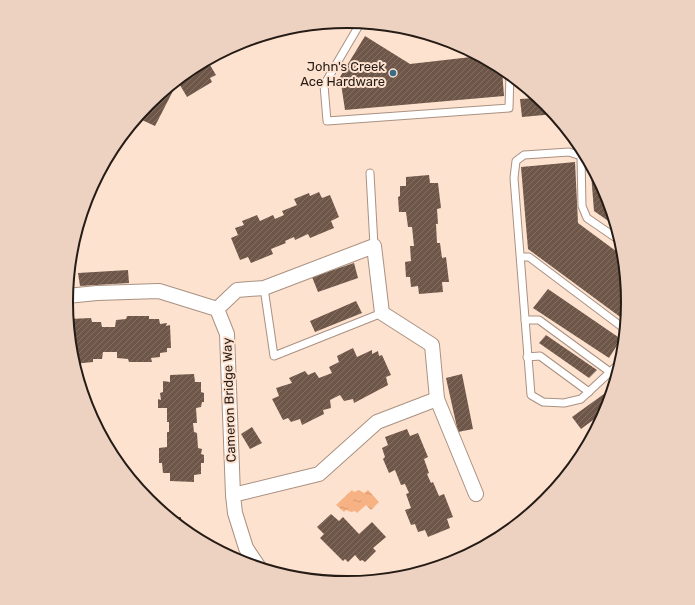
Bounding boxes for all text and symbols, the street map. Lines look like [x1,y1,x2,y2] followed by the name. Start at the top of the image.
[300,59,385,89] place label: John's Creek Ace Hardware
[388,68,398,78] marker: John's Creek Ace Hardware
[219,337,240,463] street label: Cameron Bridge Way

